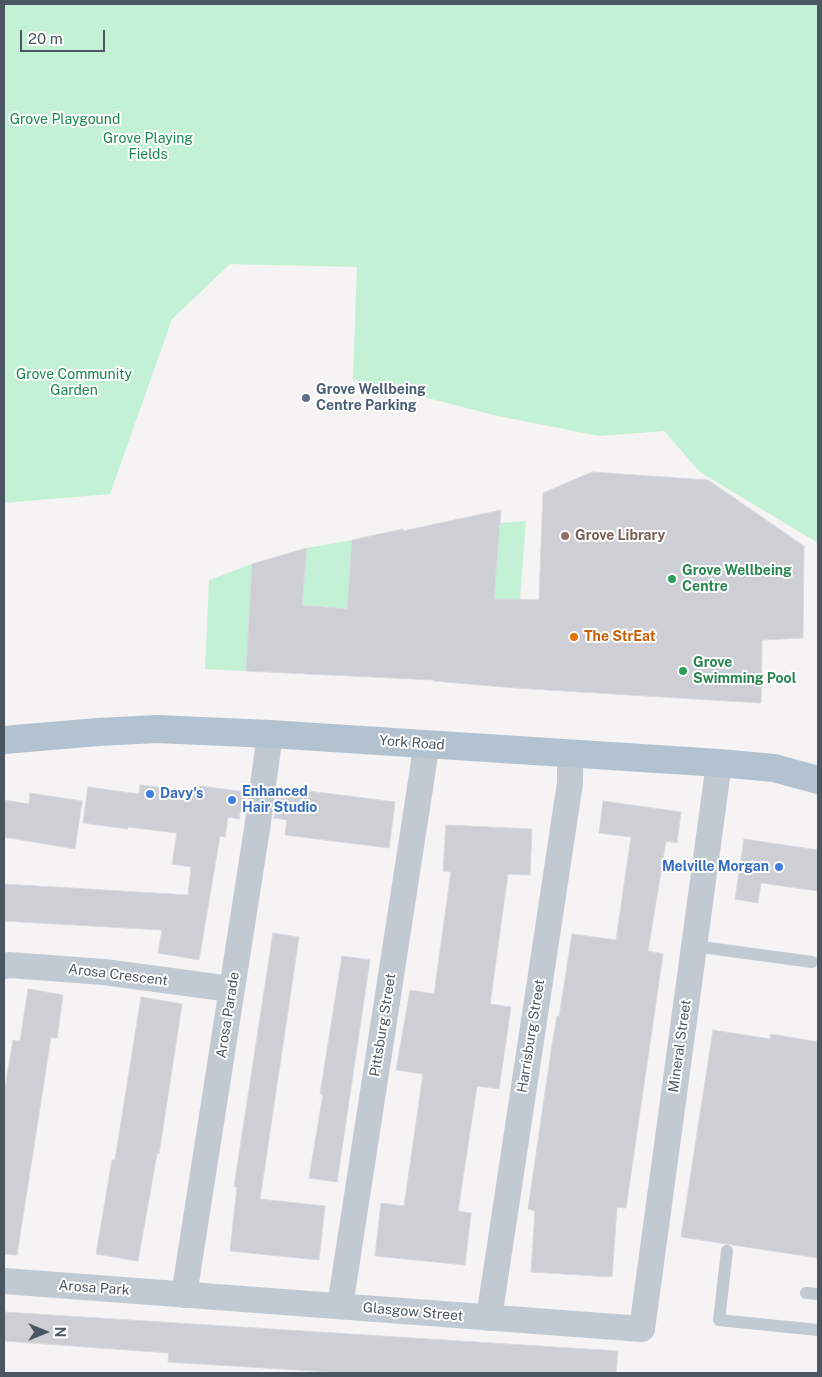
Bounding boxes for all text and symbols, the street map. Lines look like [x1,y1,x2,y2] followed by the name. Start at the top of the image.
[22,20,108,52] scale bar
[28,30,63,47] text: 20 m
[10,112,120,128] park label: Grove Playgound
[103,131,193,164] park label: Grove Playing Fields
[16,367,132,400] park label: Grove Community Garden
[316,382,426,414] place label: Grove Wellbeing Centre Parking
[300,392,312,404] marker: Grove Wellbeing Centre Parking
[575,528,665,544] place label: Grove Library
[559,530,571,542] marker: Grove Library
[682,563,792,596] place label: Grove Wellbeing Centre
[666,573,678,585] marker: Grove Wellbeing Centre
[584,629,656,645] place label: The StrEat
[568,631,580,643] marker: The StrEat
[693,655,796,688] place label: Grove Swimming Pool
[677,665,689,677] marker: Grove Swimming Pool
[379,732,445,754] street label: York Road
[242,784,317,816] place label: Enhanced Hair Studio
[160,786,203,802] place label: Davy's
[144,788,156,800] marker: Davy's
[226,794,238,806] marker: Enhanced Hair Studio
[662,859,769,875] place label: Melville Morgan
[773,861,785,873] marker: Melville Morgan
[67,961,169,989] street label: Arosa Crescent
[213,971,243,1059] street label: Arosa Parade
[367,972,399,1078] street label: Pittsburg Street
[514,978,548,1094] street label: Harrisburg Street
[665,999,695,1093] street label: Mineral Street
[58,1277,130,1299] street label: Arosa Park
[362,1299,464,1325] street label: Glasgow Street
[20,1307,70,1357] north arrow
[52,1327,68,1337] text: N

